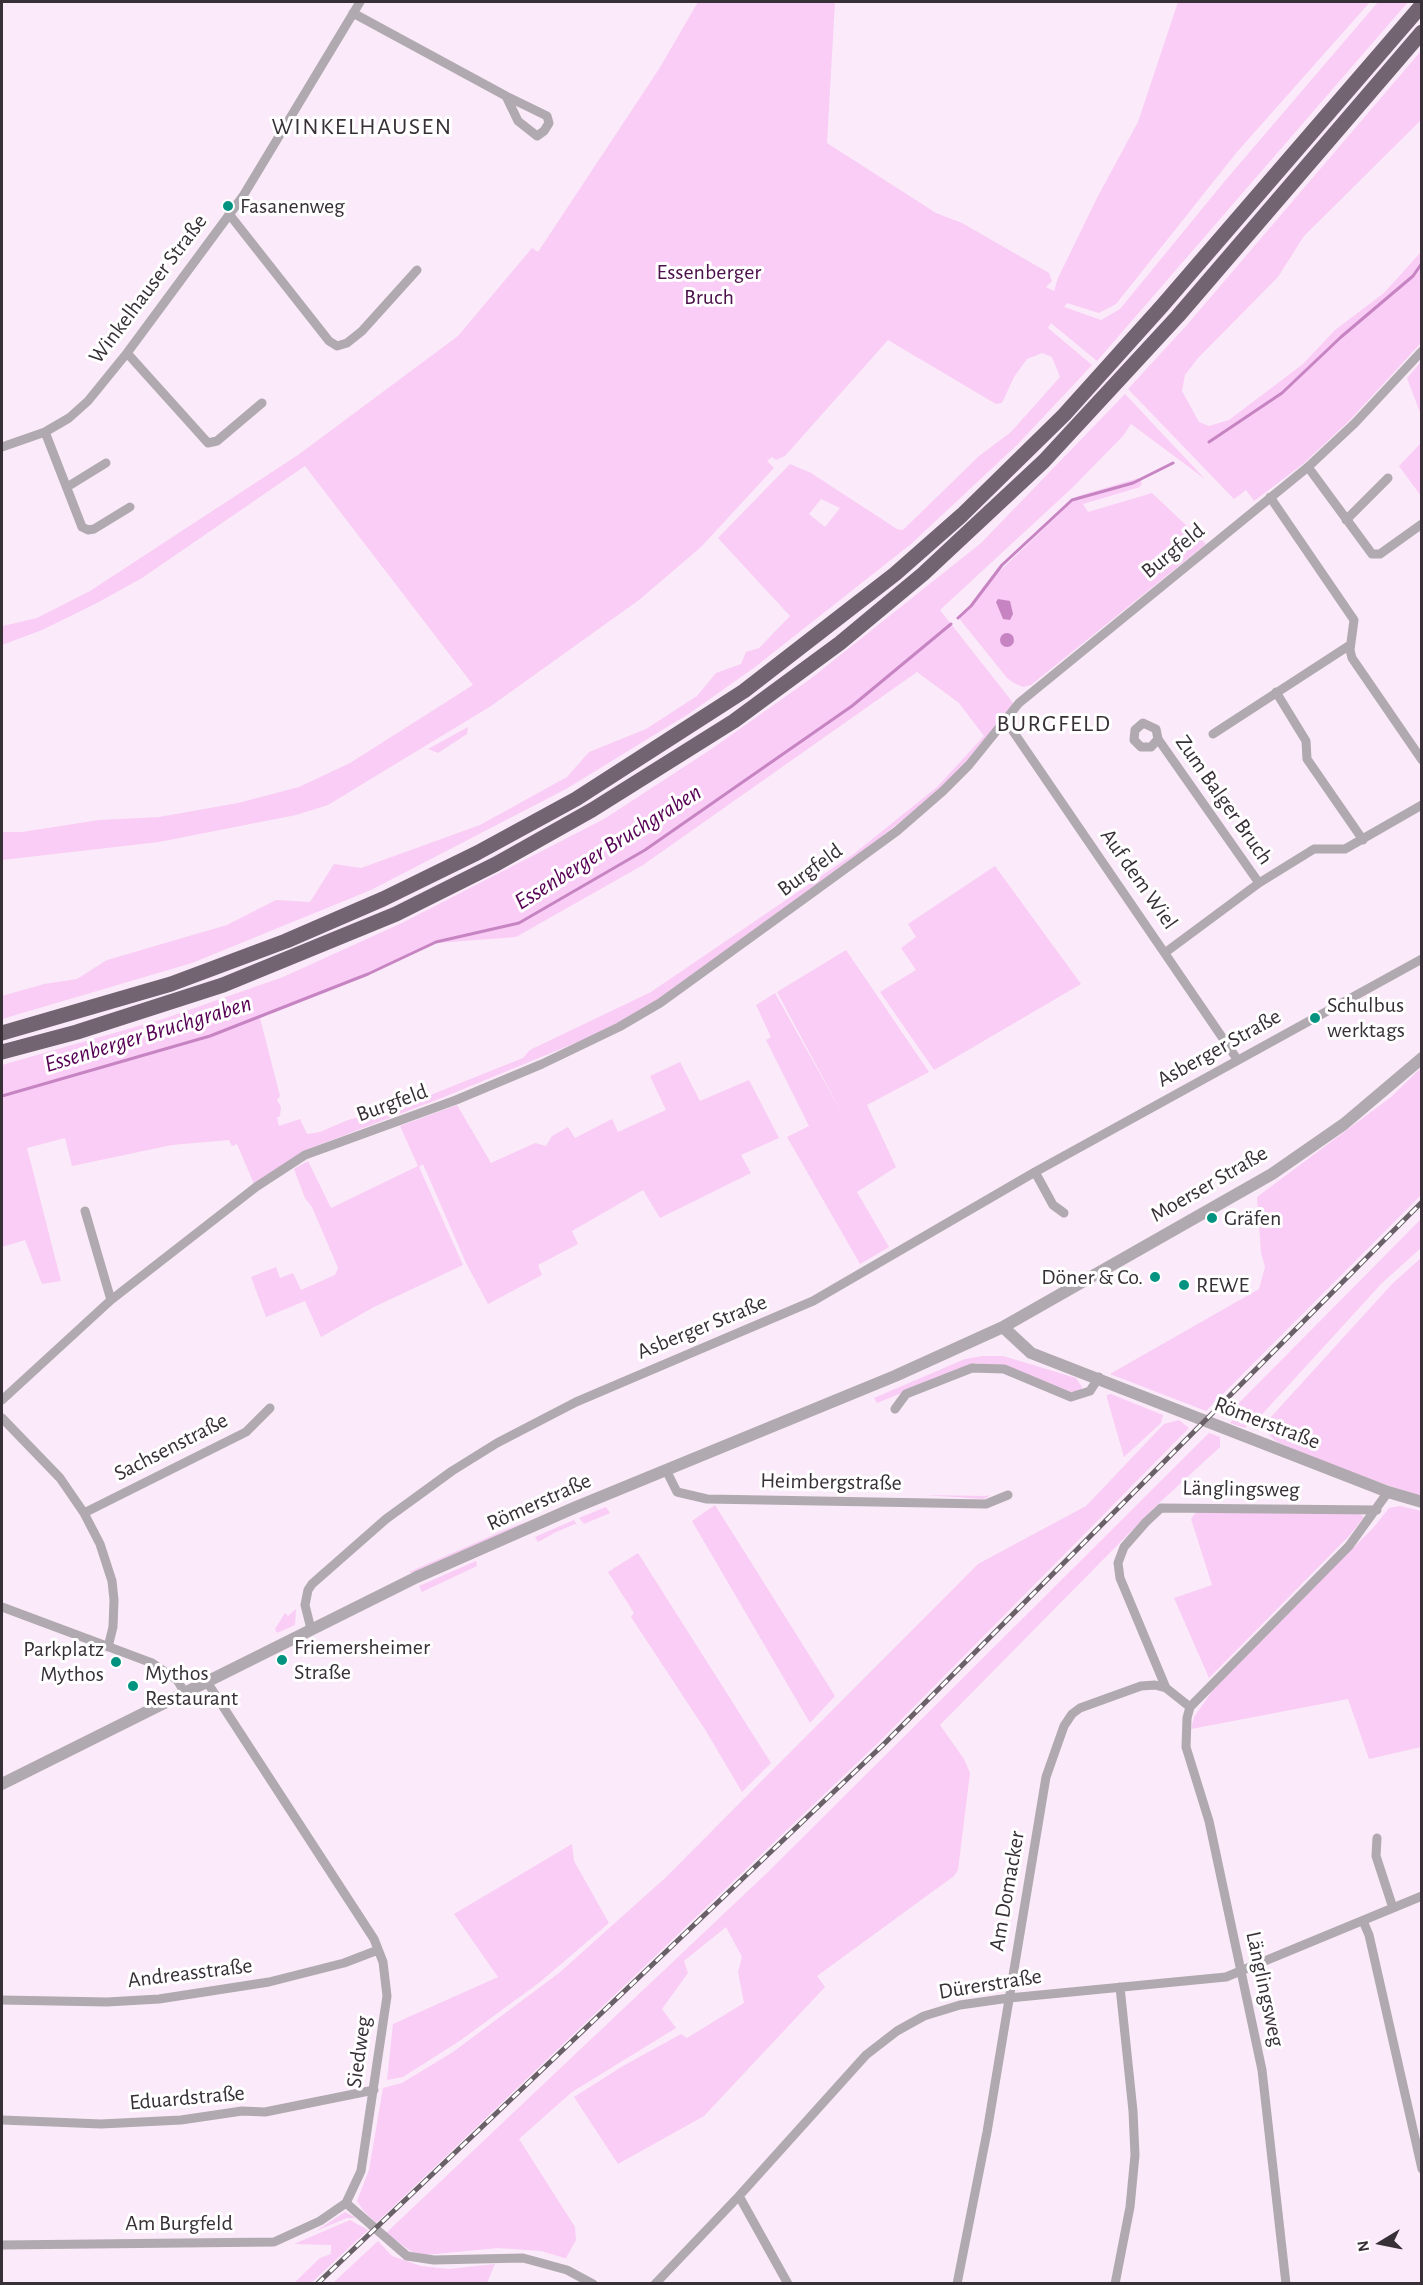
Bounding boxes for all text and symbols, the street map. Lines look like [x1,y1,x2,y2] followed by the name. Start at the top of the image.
[271,113,453,141] district label: WINKELHAUSEN
[240,193,345,219] place label: Fasanenweg
[221,199,235,213] marker: Fasanenweg
[83,209,213,369] street label: Winkelhauser Straße
[657,259,761,310] park label: Essenberger Bruch
[1136,518,1210,584] street label: Burgfeld
[997,710,1111,738] district label: BURGFELD
[1170,730,1278,870] street label: Zum Balger Bruch
[509,778,707,916] water label: Essenberger Bruchgraben
[1095,824,1183,934] street label: Auf dem Wiel
[772,838,848,902] street label: Burgfeld
[41,989,255,1079] water label: Essenberger Bruchgraben
[1327,992,1405,1044] place label: Schulbus werktags
[1152,1003,1286,1093] street label: Asberger Straße
[1308,1011,1322,1025] marker: Schulbus werktags
[353,1078,431,1128] street label: Burgfeld
[1146,1140,1272,1228] street label: Moerser Straße
[1224,1205,1281,1231] place label: Gräfen
[1205,1211,1219,1225] marker: Gräfen
[1041,1264,1143,1290] place label: Döner & Co.
[1148,1270,1162,1284] marker: Döner & Co.
[1196,1272,1249,1298] place label: REWE
[1177,1278,1191,1292] marker: REWE
[633,1289,771,1365] street label: Asberger Straße
[1210,1391,1324,1455] street label: Römerstraße
[110,1407,232,1487] street label: Sachsenstraße
[483,1467,595,1537] street label: Römerstraße
[760,1468,902,1496] street label: Heimbergstraße
[1182,1475,1300,1503] street label: Länglingsweg
[294,1634,430,1686] place label: Friemersheimer Straße
[23,1636,104,1688] place label: Parkplatz Mythos
[275,1653,289,1667] marker: Friemersheimer Straße
[109,1655,123,1669] marker: Parkplatz Mythos
[145,1660,238,1712] place label: Mythos Restaurant
[126,1679,140,1693] marker: Mythos Restaurant
[983,1829,1031,1953] street label: Am Domacker
[1240,1929,1290,2049] street label: Länglingsweg
[126,1952,254,1994] street label: Andreasstraße
[937,1963,1043,2005] street label: Dürerstraße
[341,2014,377,2090] street label: Siedweg
[128,2080,246,2116] street label: Eduardstraße
[125,2210,233,2236] street label: Am Burgfeld
[1351,2213,1411,2273] north arrow
[1354,2239,1372,2253] text: N

